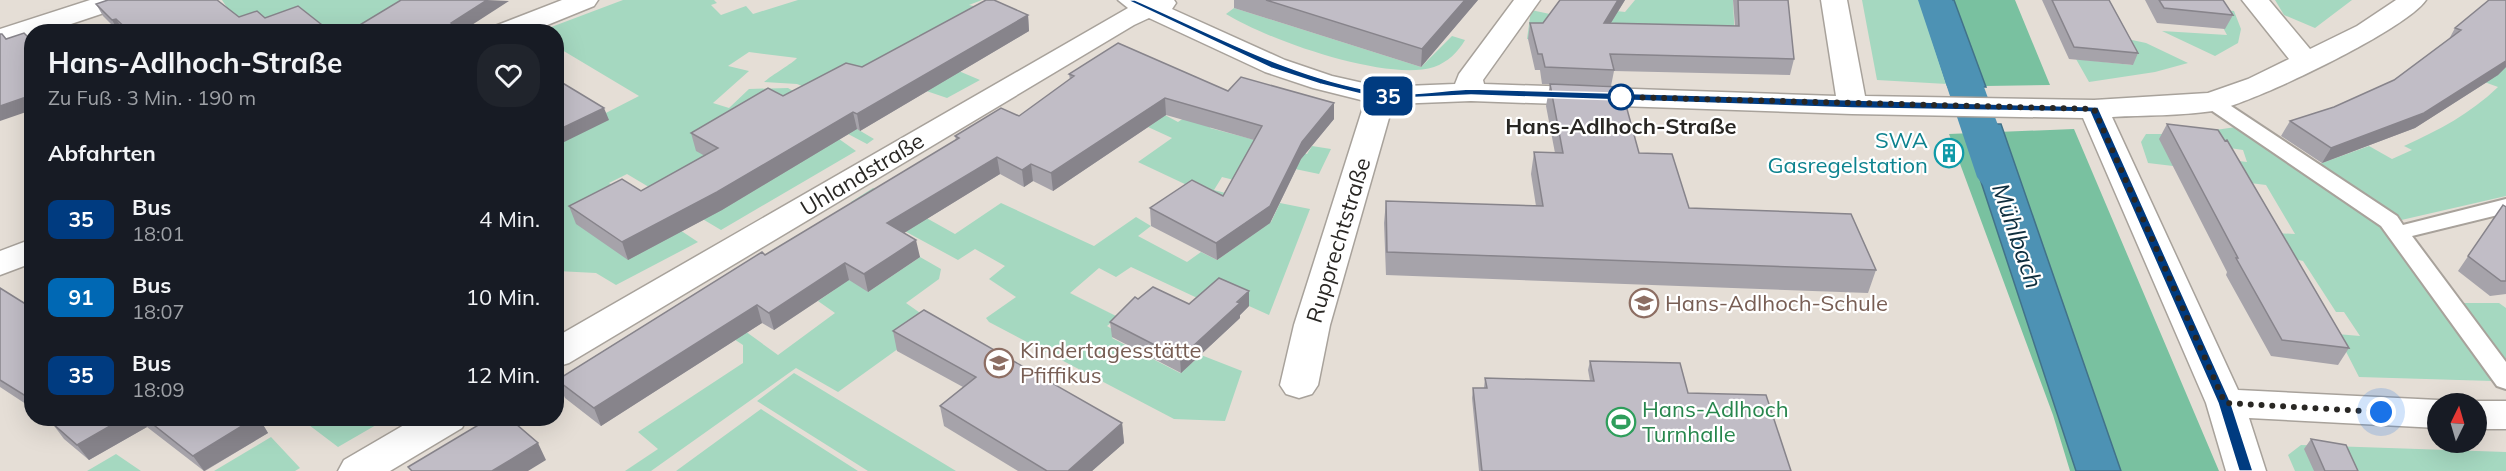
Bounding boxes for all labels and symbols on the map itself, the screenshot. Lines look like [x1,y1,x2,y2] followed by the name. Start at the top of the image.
[1361,76,1415,116] line badge: 35
[1608,84,1634,110] marker: Hans-Adlhoch-Straße
[1505,112,1737,140] place label: Hans-Adlhoch-Straße
[795,126,929,222] street label: Uhlandstraße
[1767,126,1928,179] place label: SWA Gasregelstation
[1933,137,1965,169] building icon: SWA Gasregelstation
[1300,154,1376,326] street label: Rupprechtstraße
[1986,179,2050,292] water label: Mühlbach
[1628,287,1660,319] school or university icon: Hans-Adlhoch-Schule
[1665,289,1888,317] place label: Hans-Adlhoch-Schule
[1020,336,1202,389] place label: Kindertagesstätte Pfiffikus
[983,347,1015,379] school or university icon: Kindertagesstätte Pfiffikus
[2427,393,2487,453] north arrow
[1642,395,1789,448] place label: Hans-Adlhoch Turnhalle
[2366,397,2396,427] your location
[1605,406,1637,438] sports icon: Hans-Adlhoch Turnhalle

